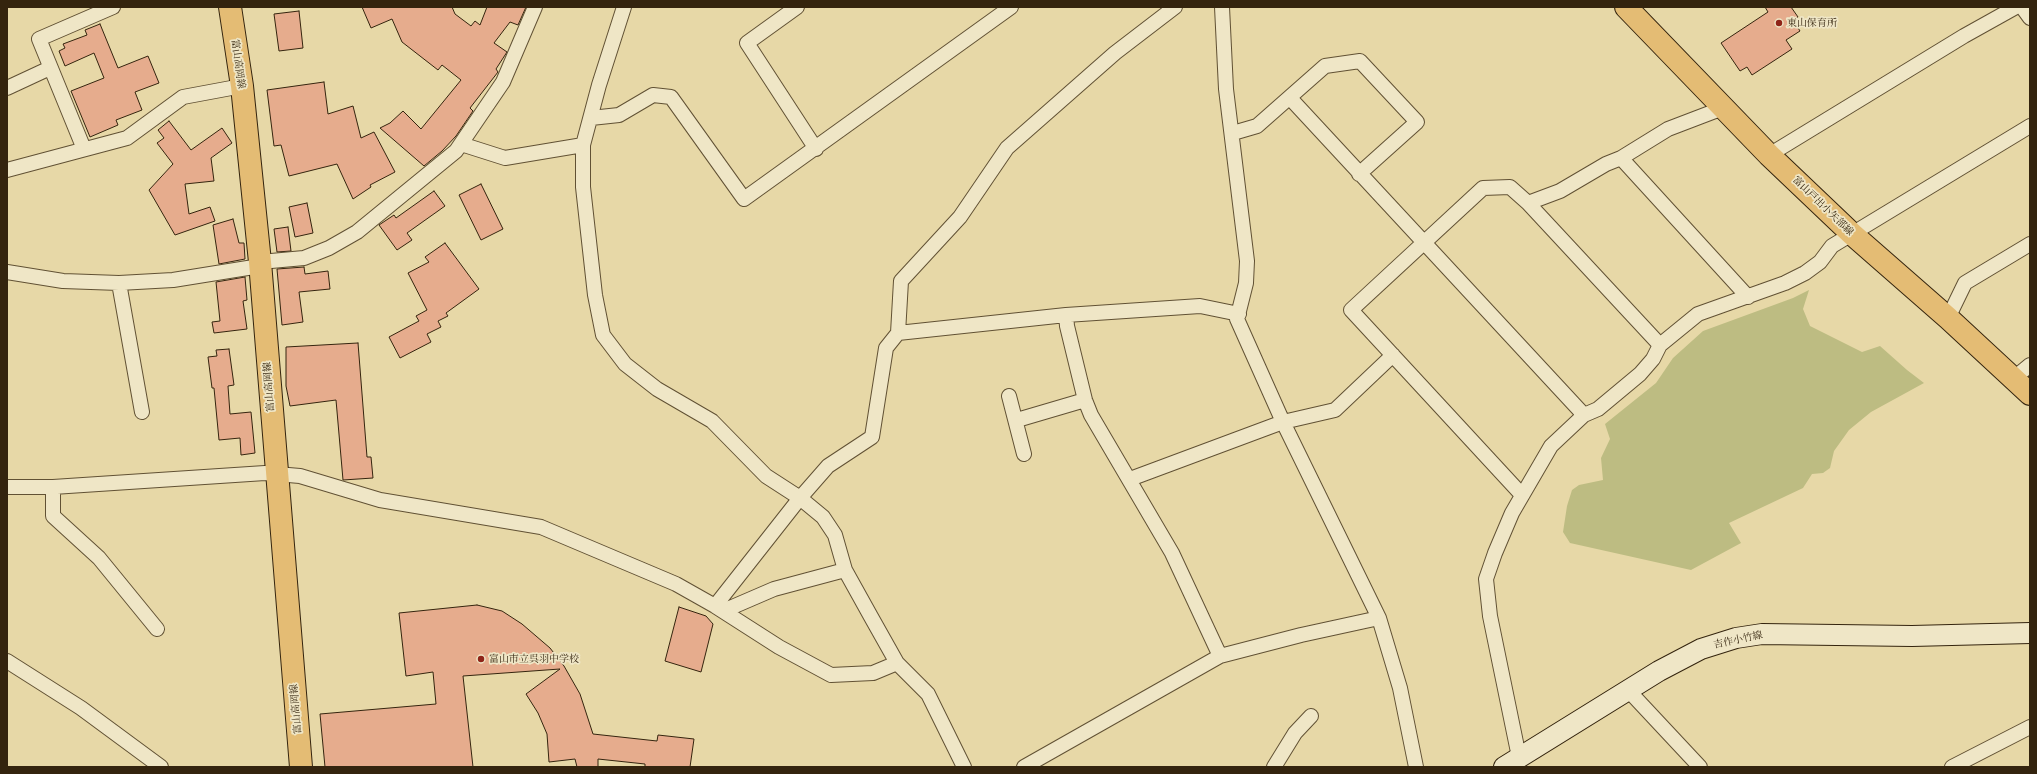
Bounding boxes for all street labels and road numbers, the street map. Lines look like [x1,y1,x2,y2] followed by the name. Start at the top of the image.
[229,38,247,90] street label: 富山高岡線
[1790,174,1856,238] street label: 富山戸出小矢部線
[261,362,277,412] street label: 富山高岡線
[1712,629,1764,651] street label: 吉作小竹線
[288,684,304,734] street label: 富山高岡線

